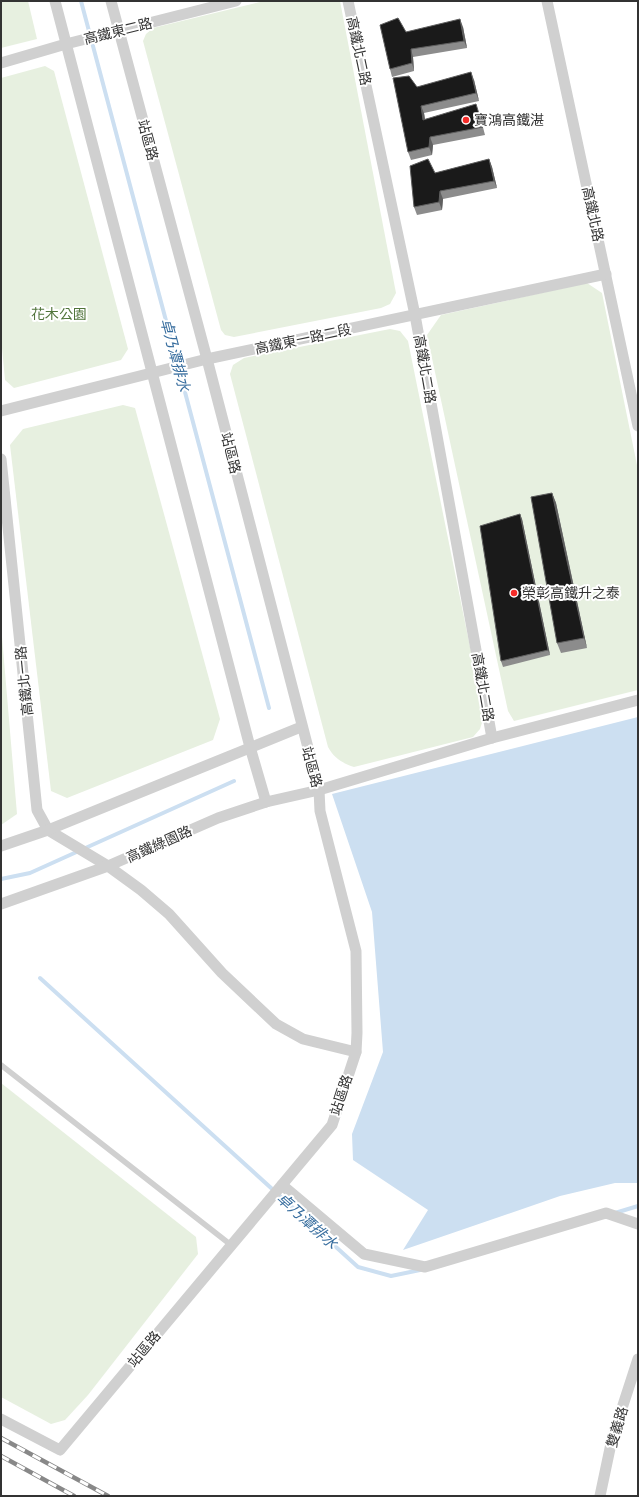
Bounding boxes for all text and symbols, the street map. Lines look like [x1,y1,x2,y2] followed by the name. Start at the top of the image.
[82,15,154,47] street label: 高鐵東二路
[344,15,374,87] street label: 高鐵北二路
[474,112,544,128] place label: 寶鴻高鐵湛
[461,115,471,125] marker: 寶鴻高鐵湛
[135,118,161,162] street label: 站區路
[579,185,607,243] street label: 高鐵北路
[31,306,87,322] park label: 花木公園
[157,316,194,395] water label: 卓乃潭排水
[253,321,353,357] street label: 高鐵東一路二段
[411,333,439,405] street label: 高鐵北二路
[218,431,244,475] street label: 站區路
[522,585,620,601] place label: 榮彰高鐵升之泰
[509,588,519,598] marker: 榮彰高鐵升之泰
[12,645,36,717] street label: 高鐵北一路
[469,651,497,723] street label: 高鐵北二路
[299,745,325,789] street label: 站區路
[124,822,194,866] street label: 高鐵綠園路
[327,1073,355,1117] street label: 站區路
[273,1189,342,1253] water label: 卓乃潭排水
[124,1328,164,1370] street label: 站區路
[603,1405,631,1449] street label: 雙義路

